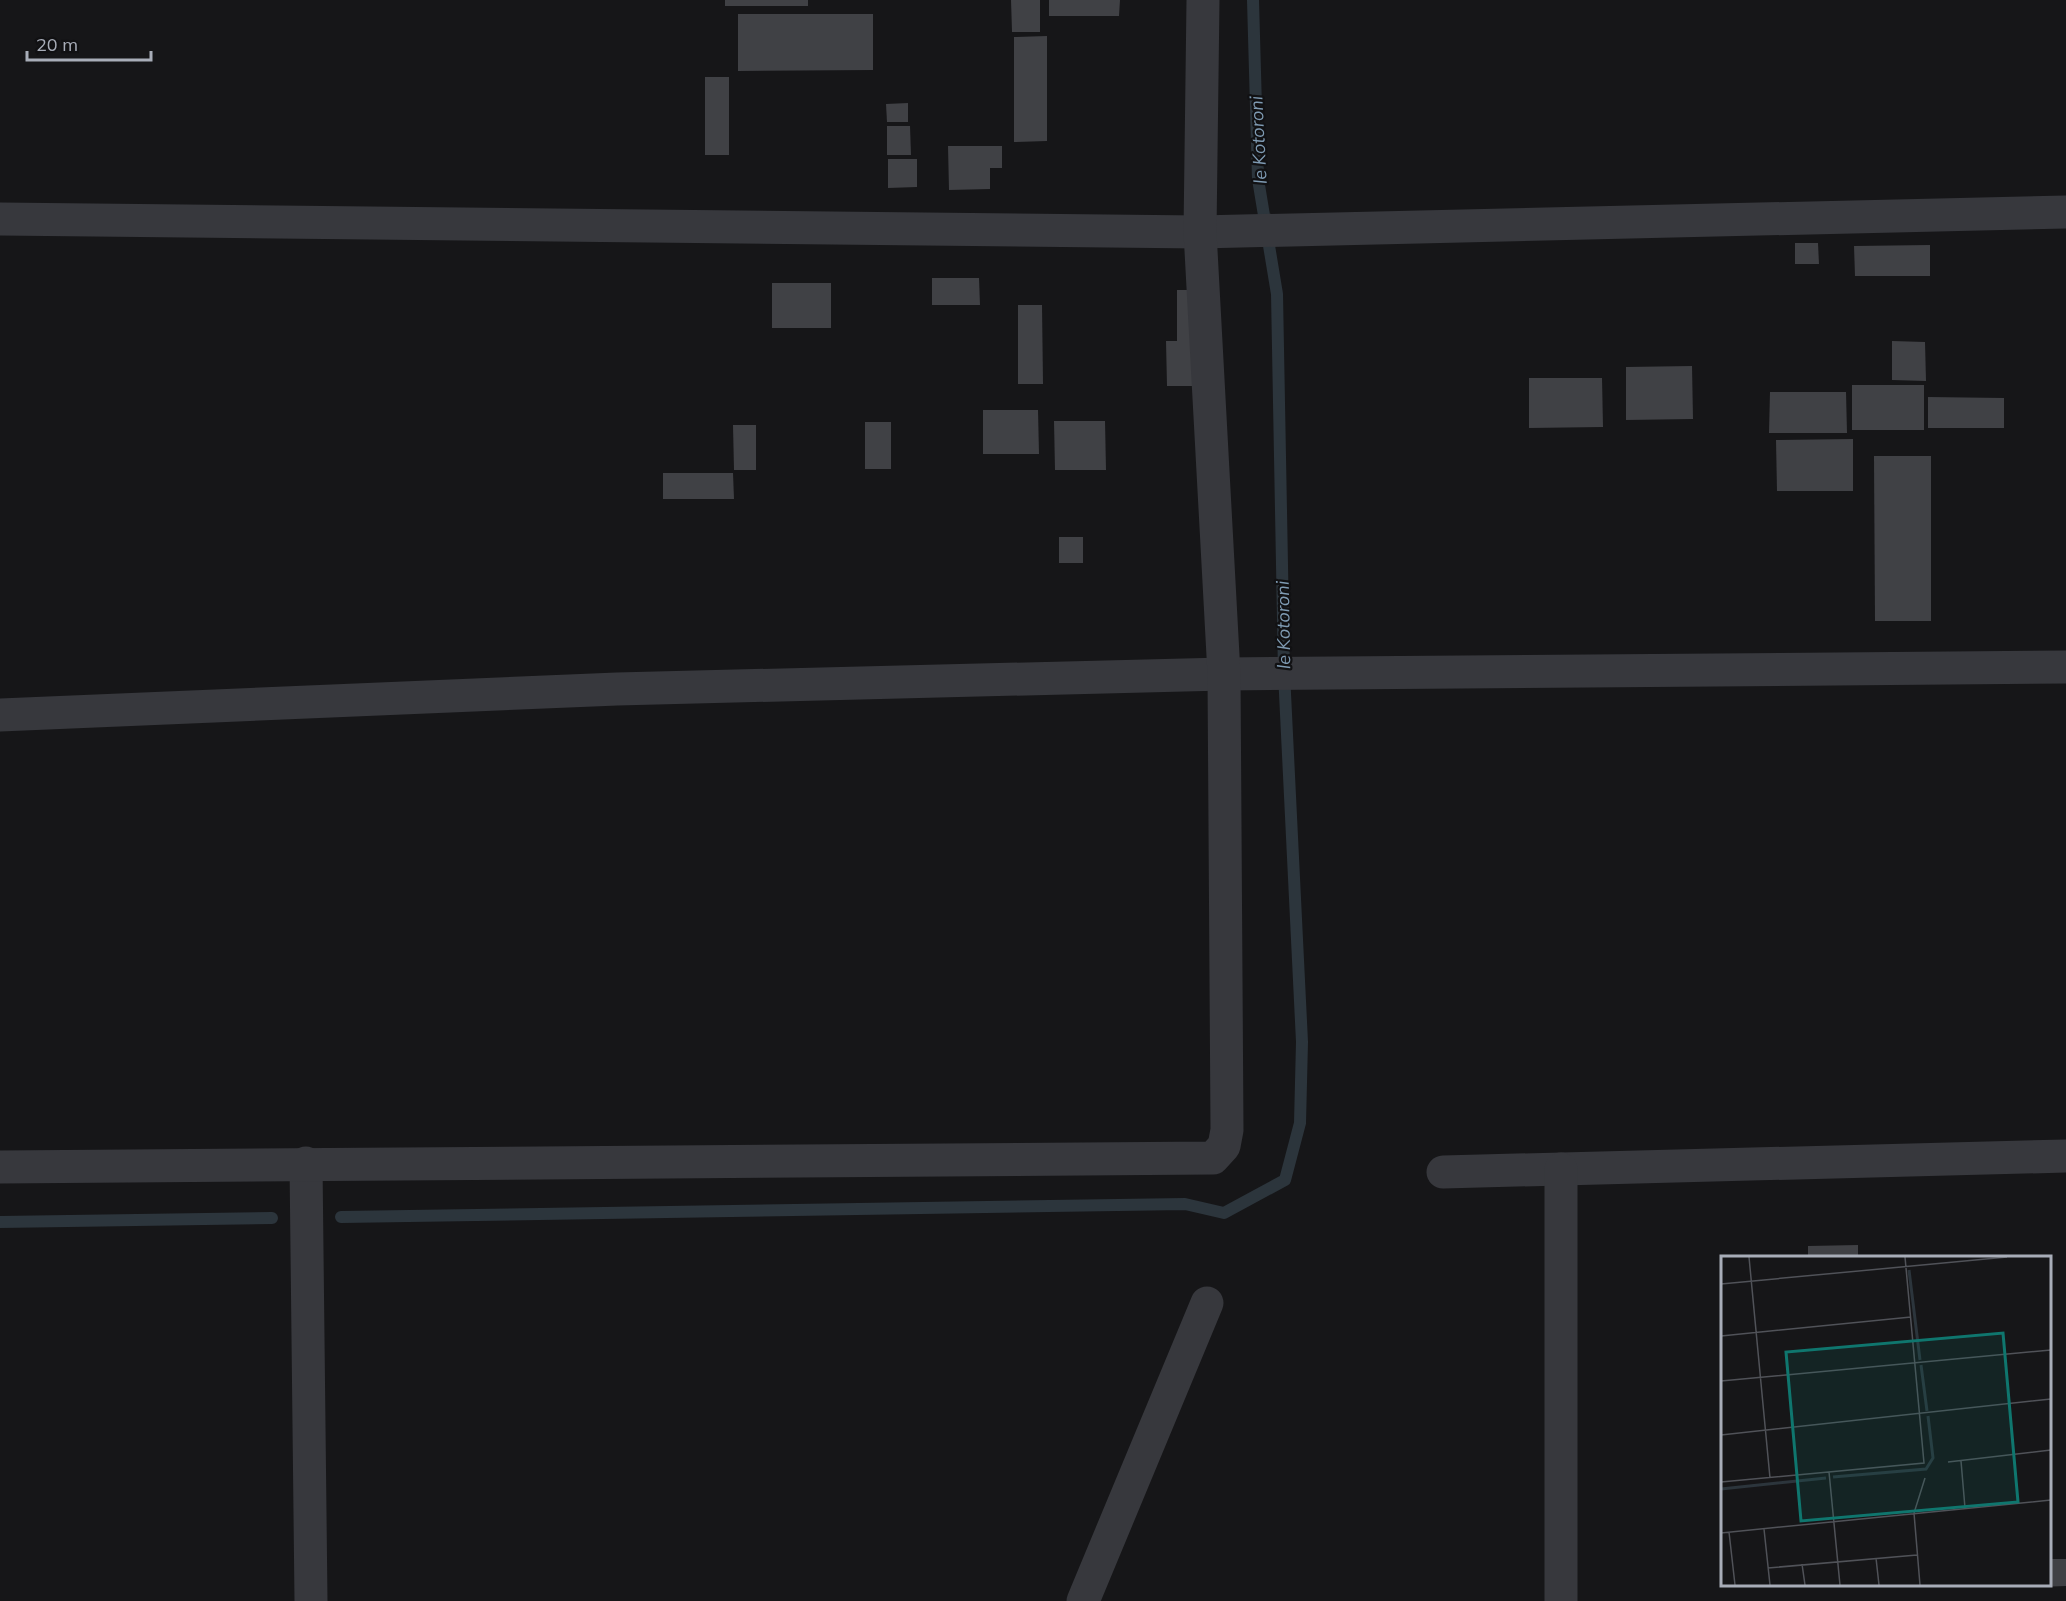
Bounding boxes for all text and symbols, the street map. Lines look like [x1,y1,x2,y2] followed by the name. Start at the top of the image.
[27,24,152,62] scale bar
[36,33,78,56] text: 20 m
[1244,95,1272,185] water label: le Kotoroni
[1271,580,1295,669] water label: le Kotoroni
[1721,1256,2051,1586] inset map

